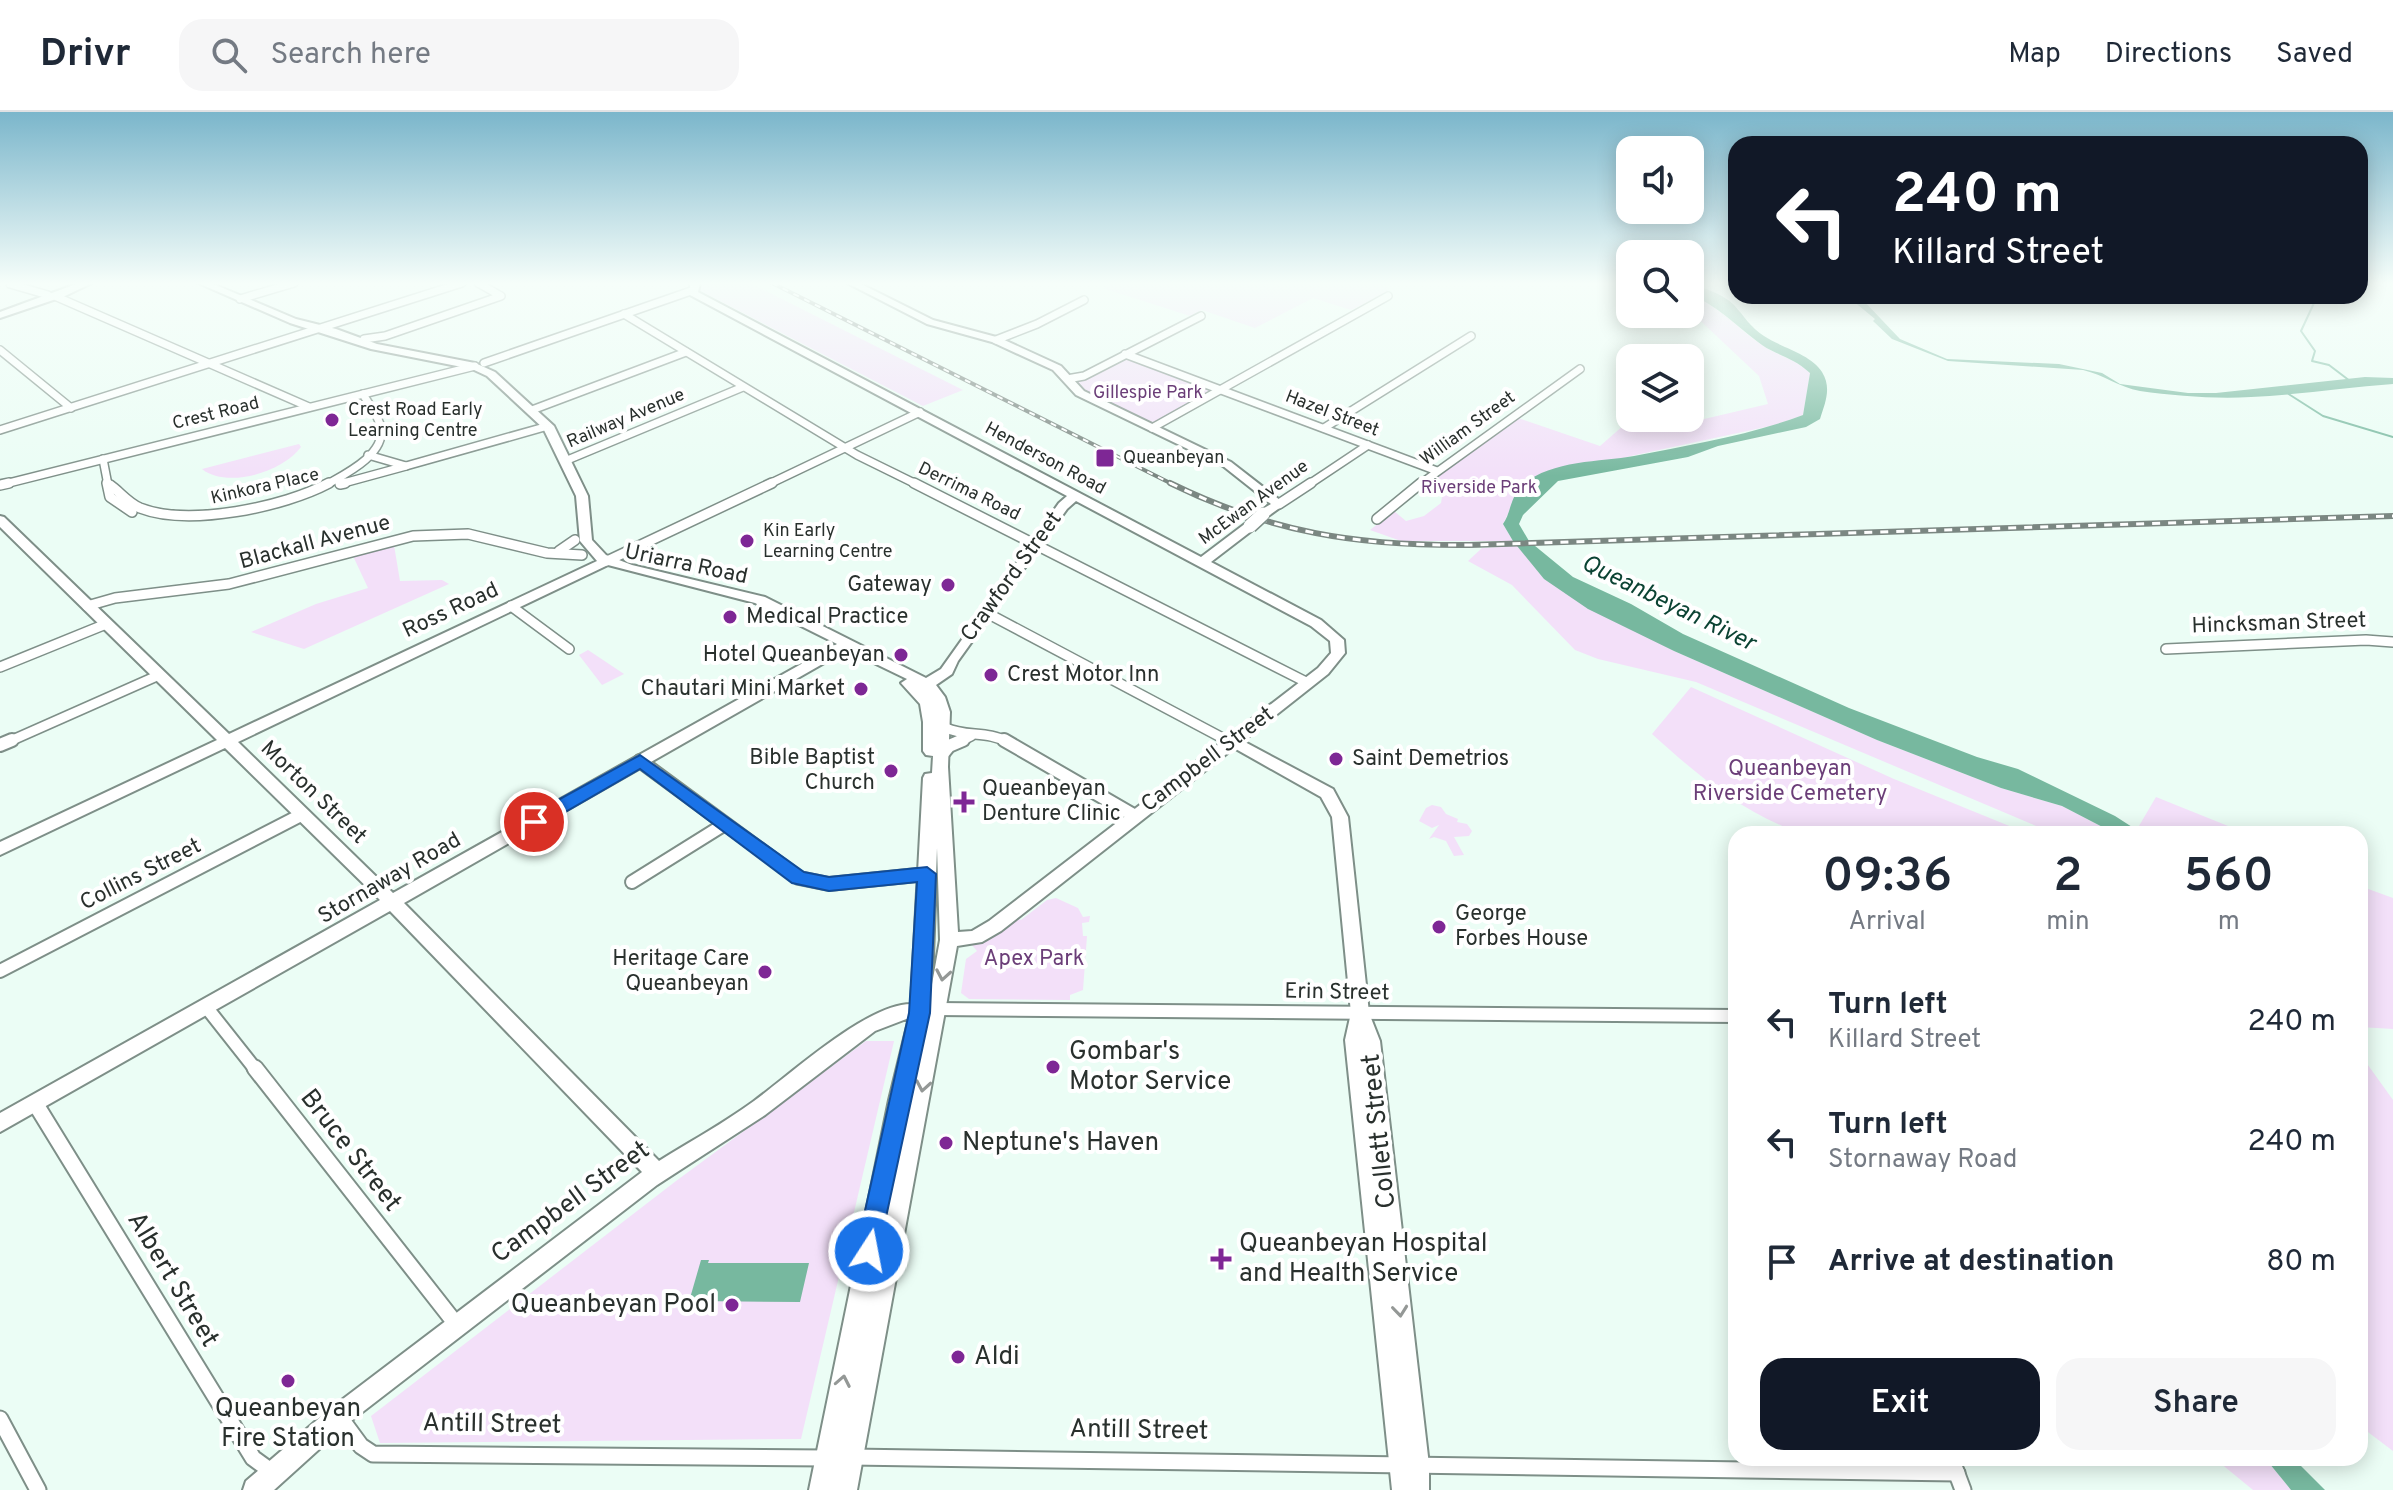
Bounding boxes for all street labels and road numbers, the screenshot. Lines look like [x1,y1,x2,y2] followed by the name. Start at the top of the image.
[564,384,688,454] street label: Railway Avenue
[1282,386,1382,442] street label: Hazel Street
[1416,387,1520,471] street label: William Street
[170,392,262,436] street label: Crest Road
[980,417,1110,501] street label: Henderson Road
[1195,455,1313,551] street label: McEwan Avenue
[914,457,1024,527] street label: Derrima Road
[209,463,321,511] street label: Kinkora Place
[956,507,1068,647] street label: Crawford Street
[237,510,393,576] street label: Blackall Avenue
[622,539,750,591] street label: Uriarra Road
[399,577,503,645] street label: Ross Road
[2191,607,2367,641] street label: Hincksman Street
[1136,701,1280,819] street label: Campbell Street
[254,736,372,850] street label: Morton Street
[314,827,466,931] street label: Stornaway Road
[76,833,206,917] street label: Collins Street
[1284,979,1390,1007] street label: Erin Street
[1355,1052,1405,1210] street label: Collett Street
[292,1083,408,1219] street label: Bruce Street
[485,1134,657,1272] street label: Campbell Street
[119,1206,225,1354] street label: Albert Street
[422,1407,562,1443] street label: Antill Street
[1069,1413,1209,1449] street label: Antill Street

